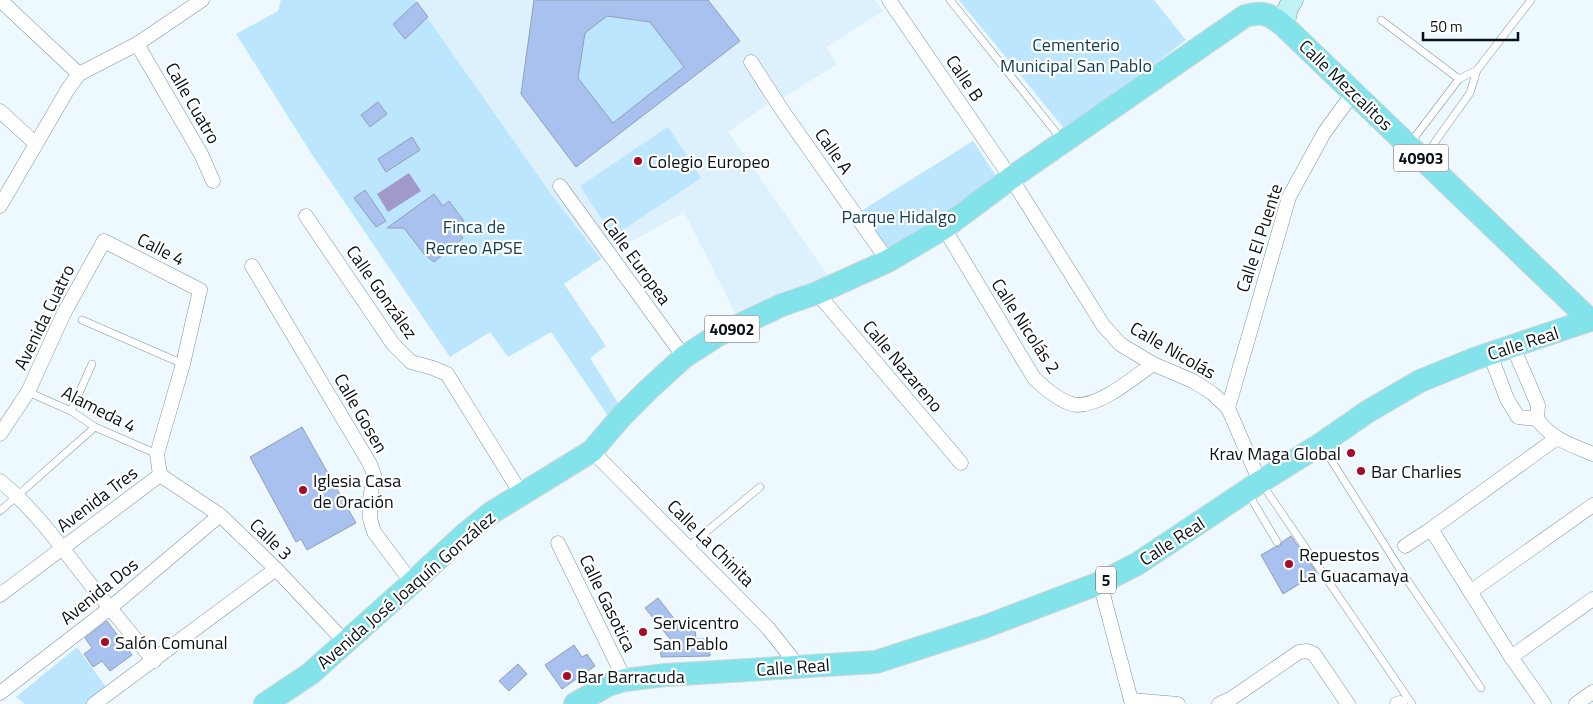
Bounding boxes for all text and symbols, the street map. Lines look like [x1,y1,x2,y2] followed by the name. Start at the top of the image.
[1423,10,1518,42] scale bar
[1430,15,1463,38] text: 50 m
[1000,31,1152,79] park label: Cementerio Municipal San Pablo
[1293,33,1399,137] street label: Calle Mezcalitos
[939,49,991,107] street label: Calle B
[159,57,227,149] street label: Calle Cuatro
[808,122,860,180] street label: Calle A
[1394,144,1448,172] road number: 40903
[648,148,770,175] place label: Colegio Europeo
[632,155,644,167] marker: Colegio Europeo
[1229,180,1289,296] street label: Calle El Puente
[841,203,957,230] park label: Parque Hidalgo
[596,212,678,310] street label: Calle Europea
[425,213,523,261] park label: Finca de Recreo APSE
[132,226,190,272] street label: Calle 4
[340,240,424,344] street label: Calle González
[7,260,81,374] street label: Avenida Cuatro
[985,273,1067,379] street label: Calle Nicolás 2
[856,314,950,418] street label: Calle Nazareno
[1125,315,1221,385] street label: Calle Nicolás
[704,316,760,342] road number: 40902
[1484,319,1562,367] street label: Calle Real
[327,368,395,458] street label: Calle Gosen
[57,379,141,439] street label: Alameda 4
[1209,440,1341,467] place label: Krav Maga Global
[1345,447,1357,459] marker: Krav Maga Global
[1371,458,1462,485] place label: Bar Charlies
[51,459,143,539] street label: Avenida Tres
[1355,465,1367,477] marker: Bar Charlies
[313,467,401,515] place label: Iglesia Casa de Oración
[297,484,309,496] marker: Iglesia Casa de Oración
[661,493,761,593] street label: Calle La Chinita
[311,505,501,675] street label: Avenida José Joaquín González
[1134,510,1210,572] street label: Calle Real
[244,512,298,566] street label: Calle 3
[1299,541,1409,589] place label: Repuestos La Guacamaya
[573,550,643,656] street label: Calle Gasotica
[54,551,144,631] street label: Avenida Dos
[1283,558,1295,570] marker: Repuestos La Guacamaya
[1096,566,1116,594] road number: 5
[653,609,739,657] place label: Servicentro San Pablo
[637,626,649,638] marker: Servicentro San Pablo
[115,629,228,656] place label: Salón Comunal
[99,636,111,648] marker: Salón Comunal
[755,651,831,683] street label: Calle Real
[577,663,685,690] place label: Bar Barracuda
[561,670,573,682] marker: Bar Barracuda

